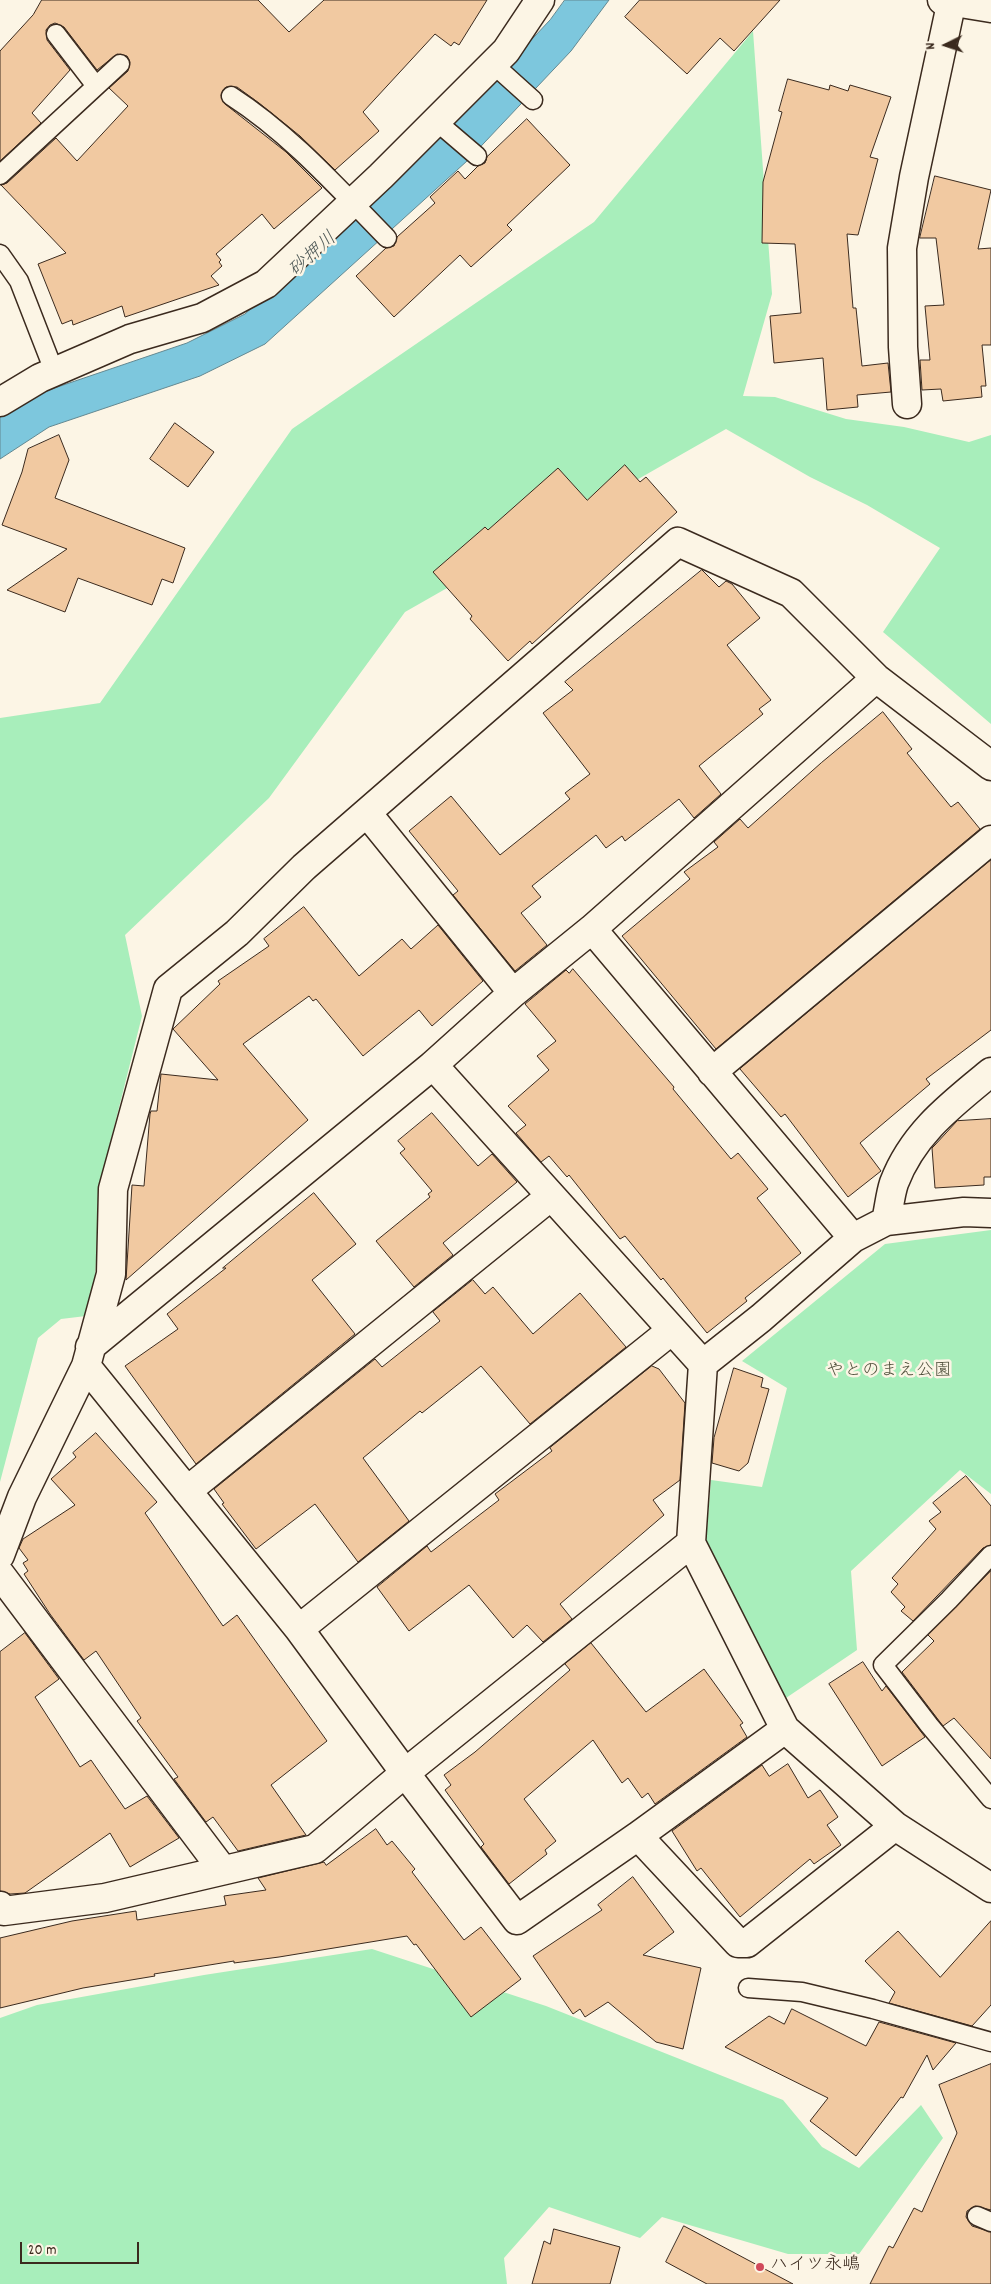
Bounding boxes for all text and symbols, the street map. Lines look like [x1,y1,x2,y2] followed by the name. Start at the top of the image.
[921,20,971,70] north arrow
[921,42,941,50] text: N
[285,228,343,284] water label: 砂押川
[826,1362,952,1384] park label: やとのまえ公園
[22,2232,141,2264] scale bar
[28,2240,56,2262] text: 20 m
[770,2256,860,2278] place label: ハイツ永嶋
[754,2261,766,2273] marker: ハイツ永嶋

